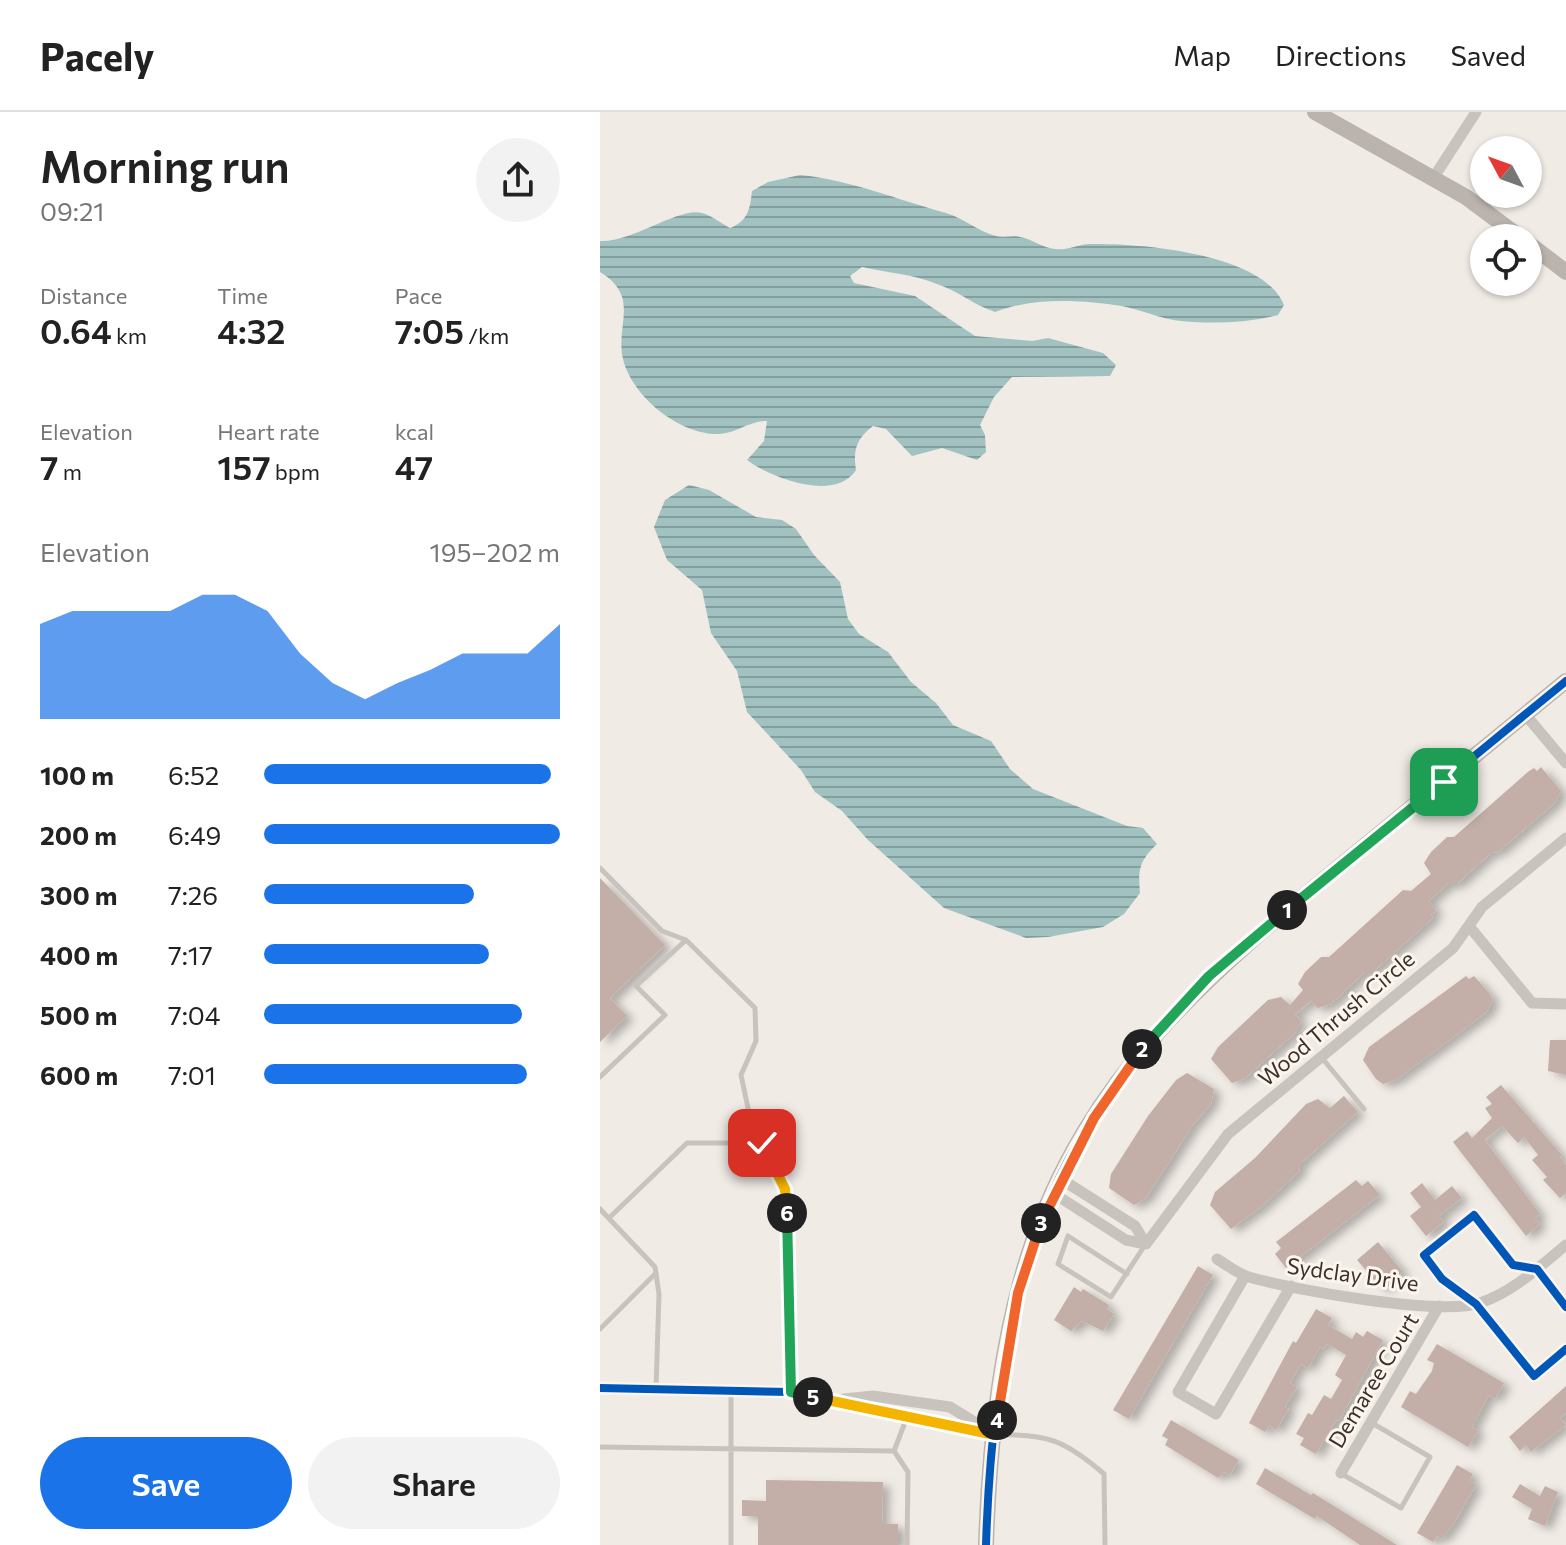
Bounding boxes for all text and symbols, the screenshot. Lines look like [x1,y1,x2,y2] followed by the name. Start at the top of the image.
[40,32,154,79] text: Pacely
[1173,38,1231,72] text: Map
[1275,38,1406,72] text: Directions
[1450,38,1526,72] text: Saved
[1470,136,1542,208] north arrow
[1470,136,1542,296] map controls
[40,138,290,192] text: Morning run
[476,138,560,222] button: share
[40,195,104,226] text: 09:21
[1470,224,1542,296] button: locate
[40,282,127,309] text: Distance
[217,282,268,309] text: Time
[395,282,442,309] text: Pace
[40,309,112,351] text: 0.64
[217,309,285,351] text: 4:32
[395,309,464,351] text: 7:05
[112,322,147,349] text: km
[464,322,509,349] text: /km
[40,418,133,445] text: Elevation
[217,418,320,445] text: Heart rate
[395,418,434,445] text: kcal
[40,445,58,487] text: 7
[217,445,271,487] text: 157
[395,445,433,487] text: 47
[58,458,82,485] text: m
[271,458,320,485] text: bpm
[40,536,150,567] text: Elevation
[430,536,560,567] text: 195–202 m
[1410,748,1478,816] pin
[40,759,114,790] text: 100 m
[168,759,219,790] text: 6:52
[1422,760,1466,804] icon: arrive
[40,819,117,850] text: 200 m
[168,819,221,850] text: 6:49
[40,879,117,910] text: 300 m
[168,879,218,910] text: 7:26
[1267,890,1307,930] pin: 1
[1282,896,1292,923] text: 1
[40,939,118,970] text: 400 m
[168,939,213,970] text: 7:17
[1252,945,1420,1091] street label: Wood Thrush Circle
[40,999,117,1030] text: 500 m
[168,999,220,1030] text: 7:04
[1122,1029,1162,1069] pin: 2
[1136,1035,1148,1062] text: 2
[40,1059,118,1090] text: 600 m
[168,1059,216,1090] text: 7:01
[728,1109,796,1177] pin
[740,1121,784,1165] icon: check
[767,1193,807,1233] pin: 6
[780,1199,794,1226] text: 6
[1021,1203,1061,1243] pin: 3
[1035,1209,1047,1236] text: 3
[1285,1251,1421,1297] street label: Sydclay Drive
[1322,1308,1424,1452] street label: Demaree Court
[793,1377,833,1417] pin: 5
[807,1383,819,1410] text: 5
[977,1400,1017,1440] pin: 4
[990,1406,1004,1433] text: 4
[40,1437,292,1529] button: Save
[308,1437,560,1529] button: Share

